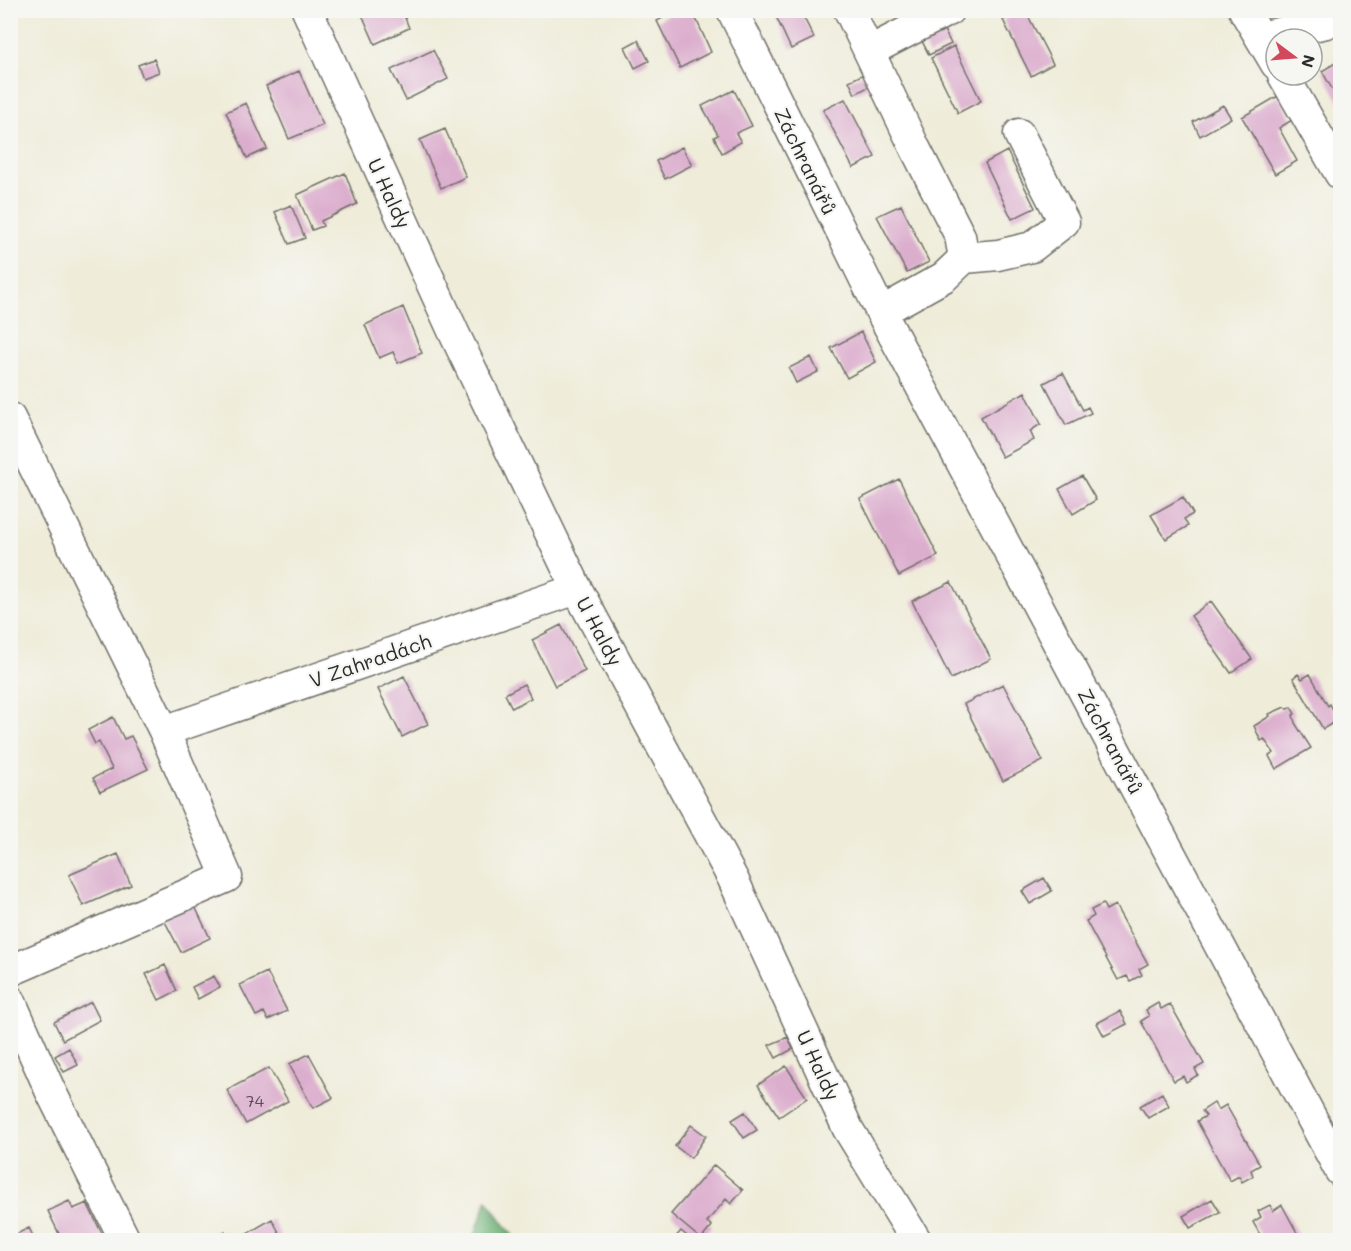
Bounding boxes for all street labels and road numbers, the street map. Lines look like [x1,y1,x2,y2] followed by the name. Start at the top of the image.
[769,103,843,219] street label: Záchranářů
[362,154,418,232] street label: U Haldy
[571,592,629,670] street label: U Haldy
[306,627,434,693] street label: V Zahradách
[1072,684,1150,798] street label: Záchranářů
[791,1026,847,1104] street label: U Haldy

